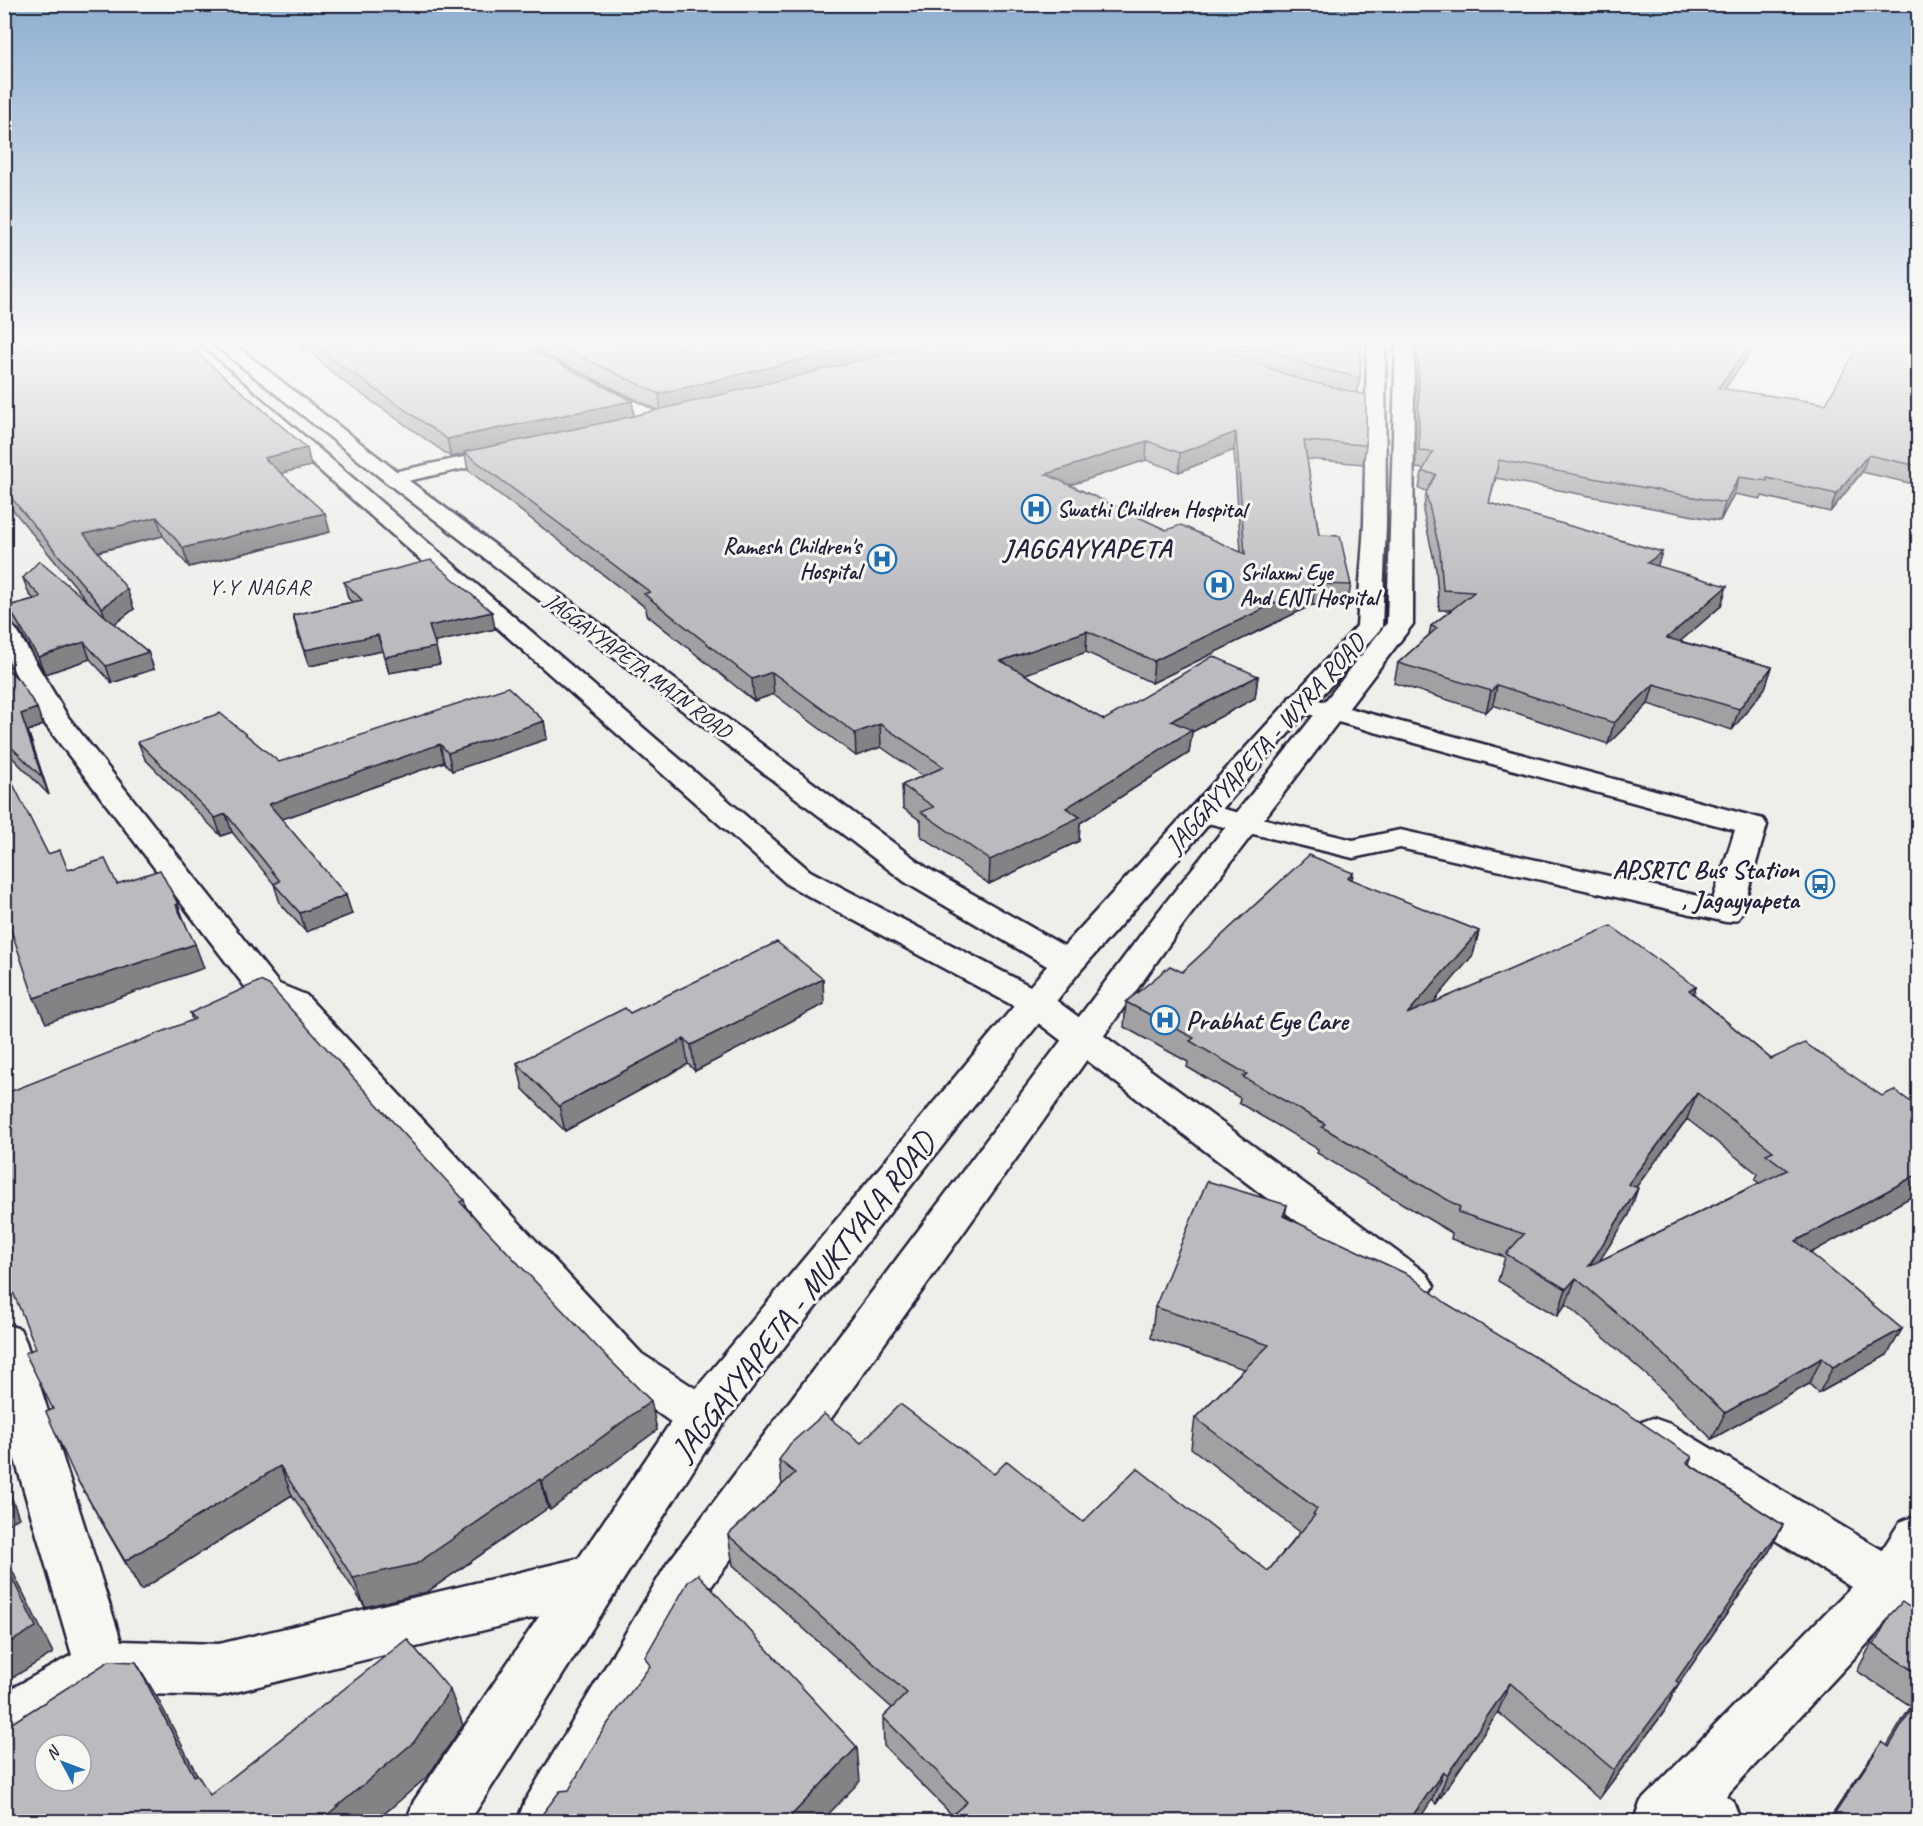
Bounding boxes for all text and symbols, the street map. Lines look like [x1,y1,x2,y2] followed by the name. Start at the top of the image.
[1020,493,1052,525] hospital icon: Swathi Children Hospital
[1057,496,1250,524] place label: Swathi Children Hospital
[1001,531,1173,565] district label: JAGGAYYAPETA
[723,533,865,586] place label: Ramesh Children's Hospital
[866,543,898,575] hospital icon: Ramesh Children's Hospital
[1240,559,1382,612] place label: Srilaxmi Eye And ENT Hospital
[1203,569,1235,601] hospital icon: Srilaxmi Eye And ENT Hospital
[209,573,313,601] district label: Y.Y NAGAR
[539,586,739,746] street label: JAGGAYYAPETA MAIN ROAD
[1157,625,1374,861] street label: JAGGAYYAPETA - WYRA ROAD
[1613,853,1801,916] place label: APSRTC Bus Station , Jagayyapeta
[1804,868,1836,900] bus stop icon: APSRTC Bus Station , Jagayyapeta
[1149,1004,1181,1036] hospital icon: Prabhat Eye Care
[1186,1004,1350,1037] place label: Prabhat Eye Care
[661,1122,946,1470] street label: JAGGAYYAPETA - MUKTYALA ROAD
[33,1733,93,1793] north arrow
[42,1741,65,1764] text: N

